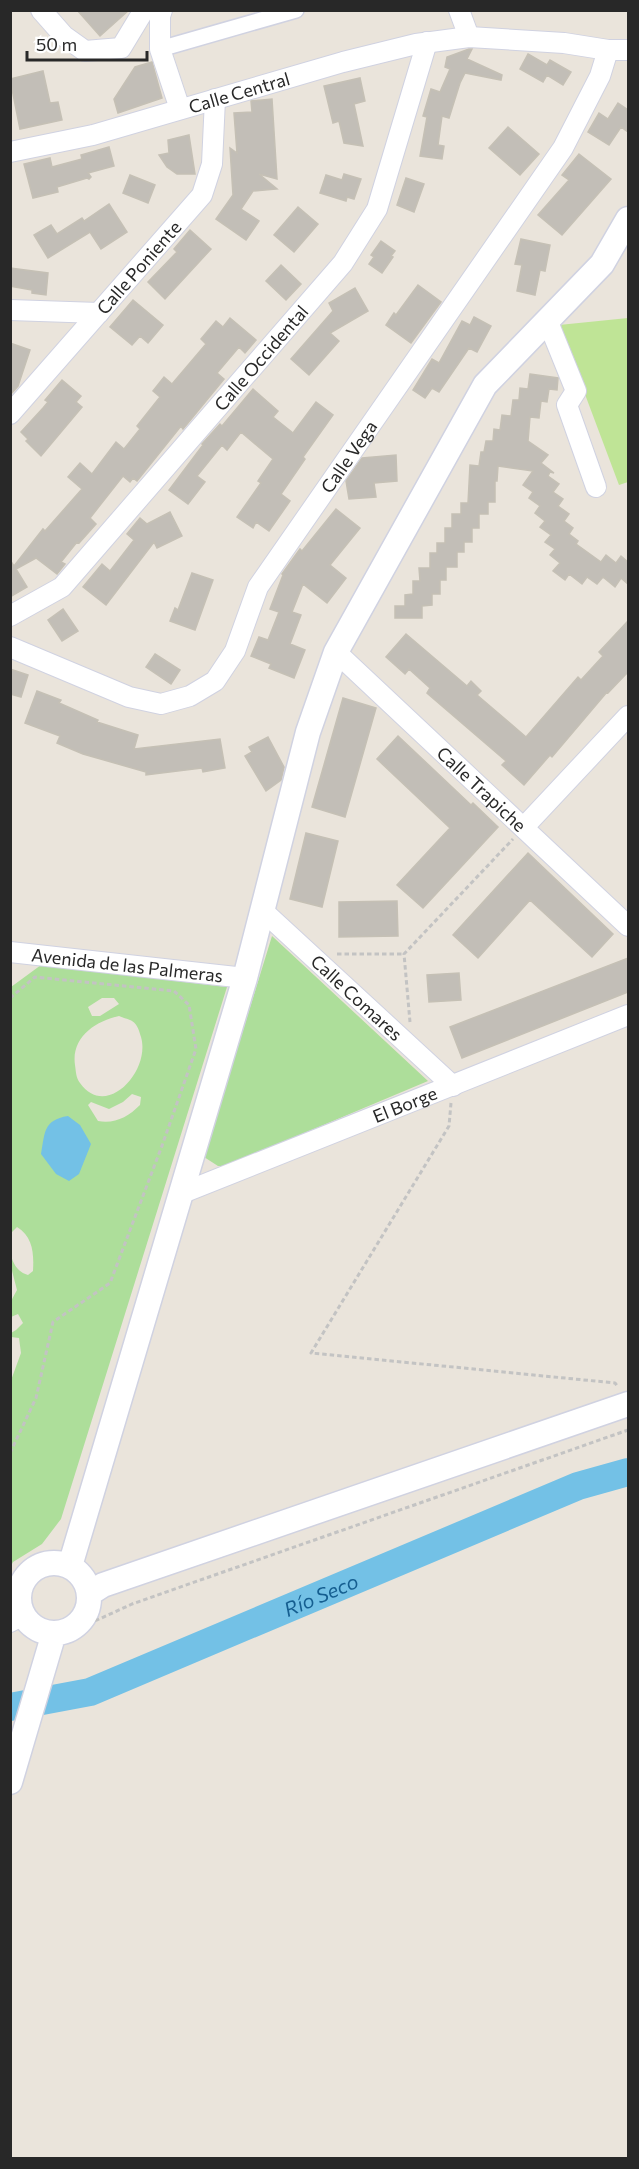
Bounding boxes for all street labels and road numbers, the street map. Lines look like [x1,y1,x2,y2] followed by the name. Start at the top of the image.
[186,67,292,118] street label: Calle Central
[92,216,185,319] street label: Calle Poniente
[209,300,313,415] street label: Calle Occidental
[316,416,382,497] street label: Calle Vega
[433,742,531,836] street label: Calle Trapiche
[30,943,224,986] street label: Avenida de las Palmeras
[306,950,407,1045] street label: Calle Comares
[369,1081,440,1127] street label: El Borge

